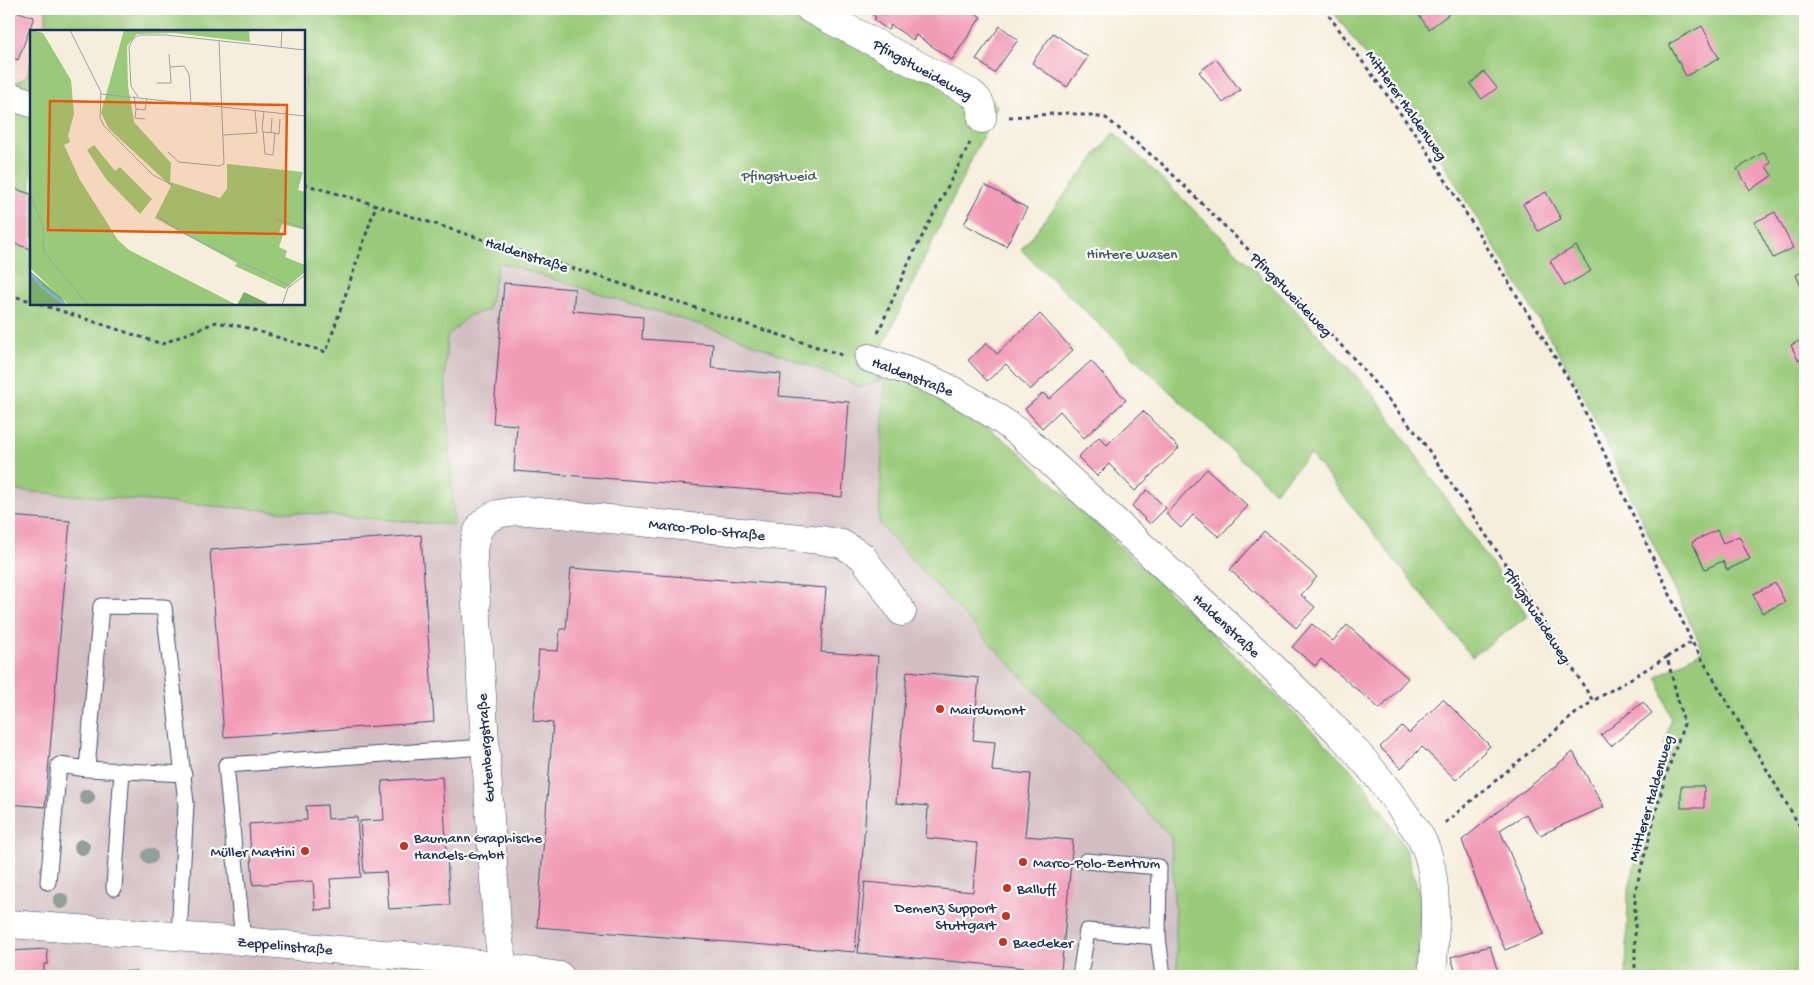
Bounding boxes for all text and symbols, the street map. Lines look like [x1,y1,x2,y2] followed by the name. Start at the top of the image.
[30,30,305,305] inset map
[868,36,975,105] street label: Pfingstweideweg
[1361,47,1450,165] street label: Mittlerer Haldenweg
[741,168,818,186] park label: Pfingstweid
[483,234,570,278] street label: Haldenstraße
[1087,246,1177,264] park label: Hintere Wasen
[1245,249,1335,341] street label: Pfingstweideweg
[869,354,956,402] street label: Haldenstraße
[648,516,766,546] street label: Marco-Polo-Straße
[1498,564,1574,667] street label: Pfingstweideweg
[1188,591,1263,663] street label: Haldenstraße
[474,693,500,803] street label: Gutenbergstraße
[950,702,1027,720] place label: Mairdumont
[934,703,946,715] marker: Mairdumont
[1625,733,1679,864] street label: Mittlerer Haldenweg
[413,830,542,865] place label: Baumann Graphische Handels-GmbH
[398,840,410,852] marker: Baumann Graphische Handels-GmbH
[211,844,295,862] place label: Müller Martini
[299,845,311,857] marker: Müller Martini
[1033,855,1161,873] place label: Marco-Polo-Zentrum
[1017,856,1029,868] marker: Marco-Polo-Zentrum
[1016,881,1057,899] place label: Balluff
[1001,882,1013,894] marker: Balluff
[894,900,998,935] place label: Demenz Support Stuttgart
[1000,910,1012,922] marker: Demenz Support Stuttgart
[236,934,334,960] street label: Zeppelinstraße
[1012,935,1075,953] place label: Baedeker
[997,936,1009,948] marker: Baedeker

